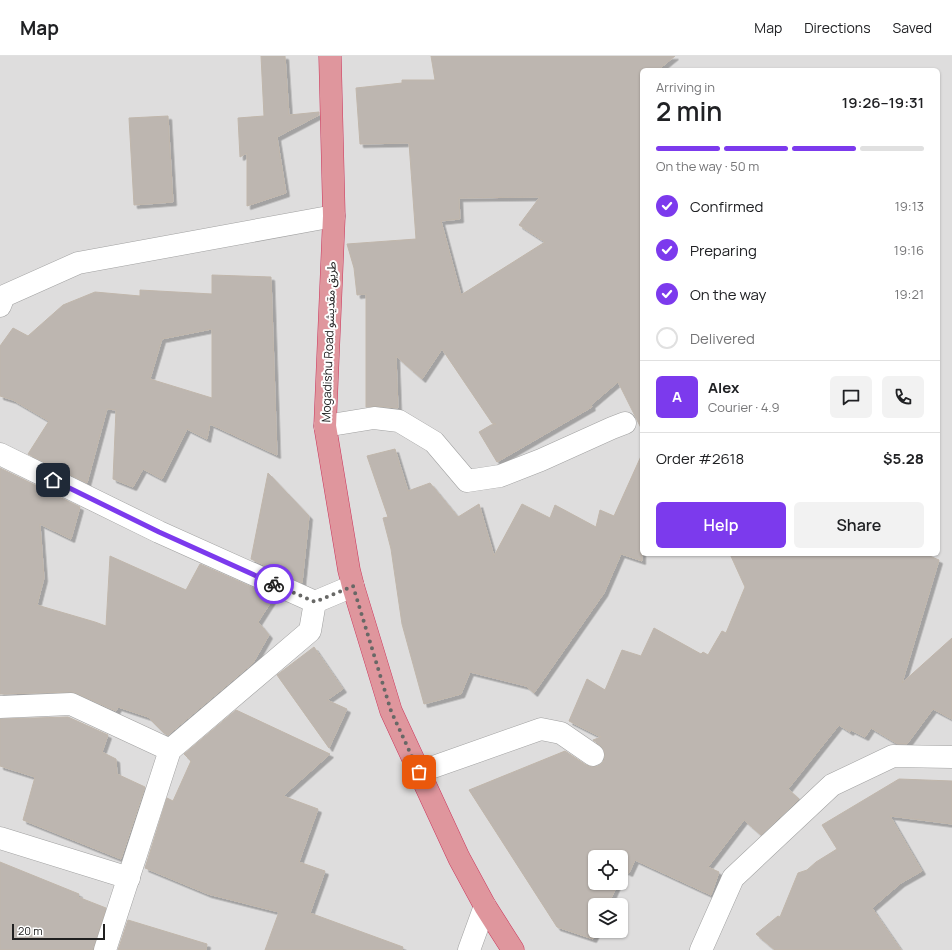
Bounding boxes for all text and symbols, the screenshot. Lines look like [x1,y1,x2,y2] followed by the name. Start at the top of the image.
[20,15,59,41] text: Map
[754,18,782,37] text: Map
[804,18,871,37] text: Directions
[893,18,932,37] text: Saved
[656,78,715,96] text: Arriving in
[842,92,924,113] text: 19:26–19:31
[656,93,722,129] text: 2 min
[656,157,759,175] text: On the way · 50 m
[656,195,678,217] icon: check
[690,196,763,217] text: Confirmed
[895,197,924,215] text: 19:13
[656,239,678,261] icon: check
[690,240,757,261] text: Preparing
[894,241,924,259] text: 19:16
[317,261,340,423] street label: Mogadishu Road طريق مقديشو
[656,283,678,305] icon: check
[690,284,766,305] text: On the way
[894,285,924,303] text: 19:21
[690,328,755,349] text: Delivered
[830,376,872,418] button: chat
[882,376,924,418] button: phone
[708,377,739,398] text: Alex
[672,386,682,407] text: A
[708,398,780,416] text: Courier · 4.9
[656,448,744,469] text: Order #2618
[883,448,924,469] text: $5.28
[36,463,70,497] pin
[42,469,64,491] icon: home
[656,502,786,548] button: Help
[794,502,924,548] button: Share
[254,564,294,604] courier
[263,573,285,595] icon: bike
[402,755,436,789] pin
[408,761,430,783] icon: bag
[588,850,628,938] map controls
[588,850,628,890] button: locate
[588,898,628,938] button: layers
[12,922,105,941] scale bar
[18,923,43,938] text: 20 m

